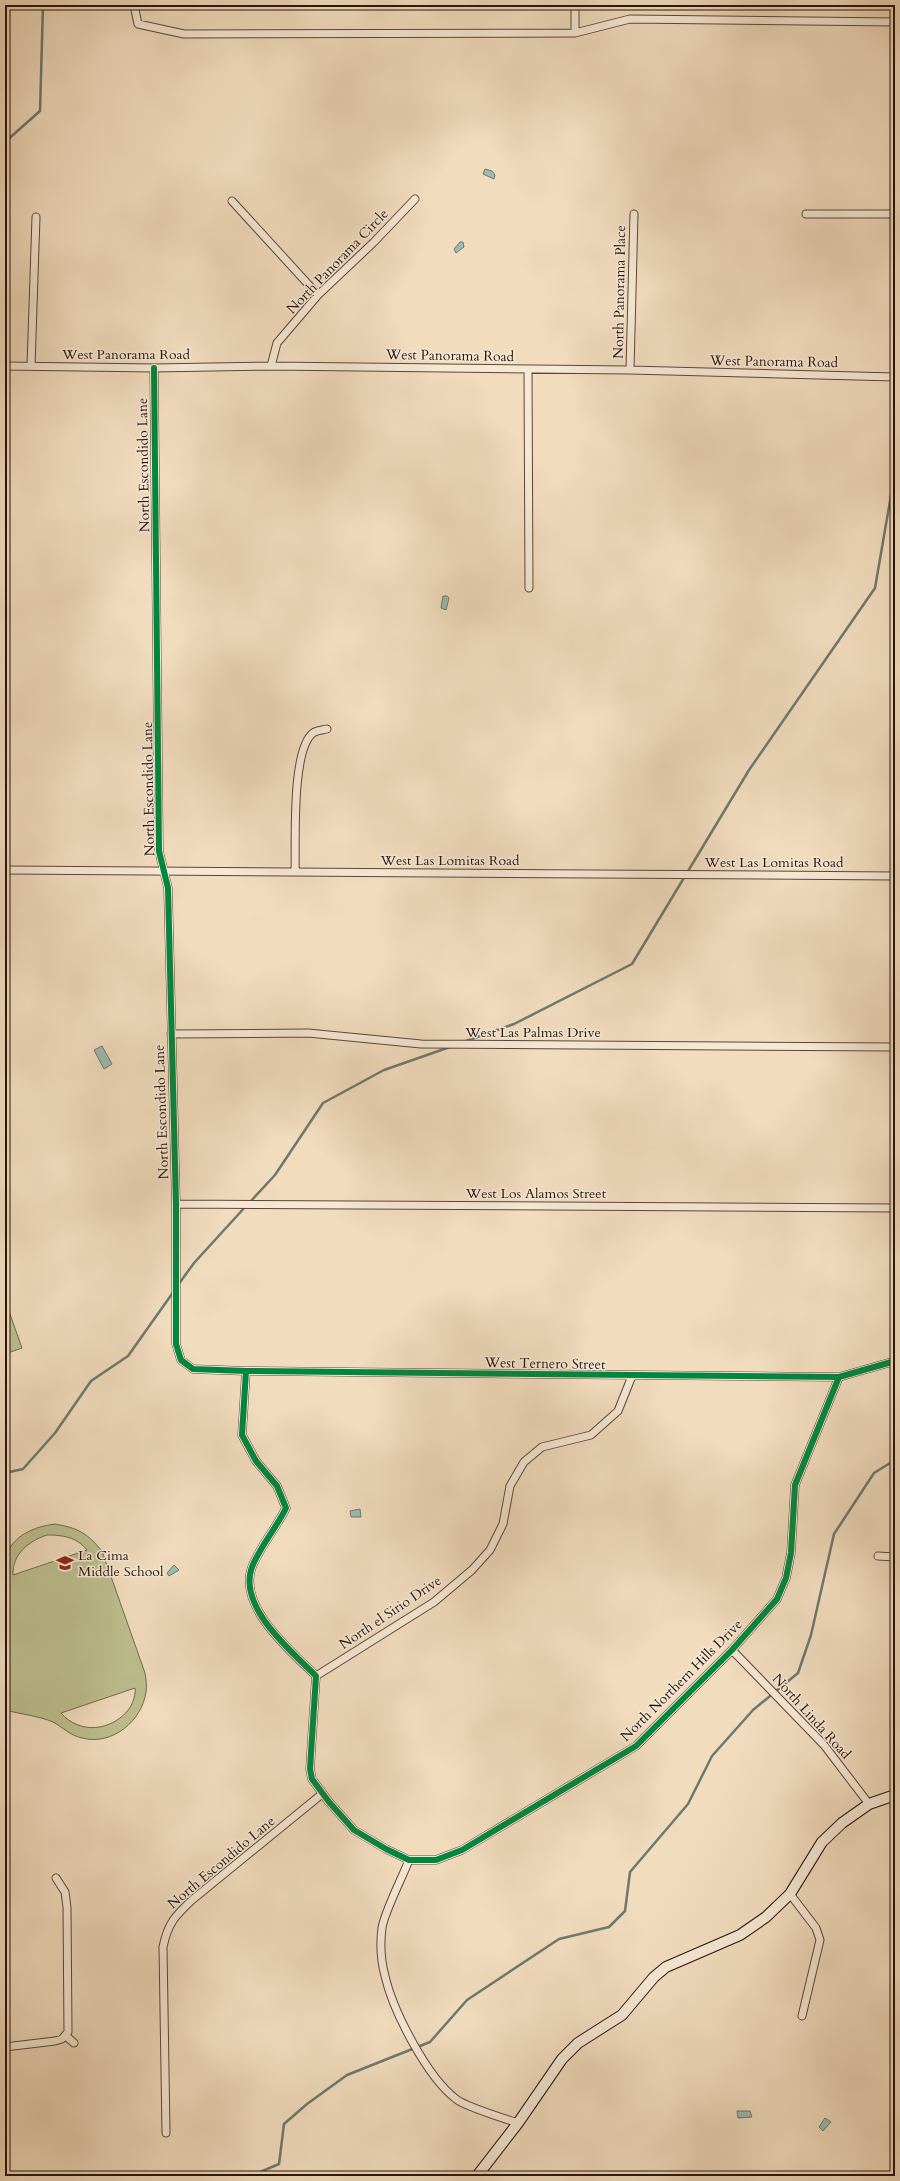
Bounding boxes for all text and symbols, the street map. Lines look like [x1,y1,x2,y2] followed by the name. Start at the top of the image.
[282,205,393,318] street label: North Panorama Circle
[609,225,630,359] street label: North Panorama Place
[61,345,191,364] street label: West Panorama Road
[385,345,515,366] street label: West Panorama Road
[709,351,839,372] street label: West Panorama Road
[133,397,154,533] street label: North Escondido Lane
[138,721,159,857] street label: North Escondido Lane
[379,851,520,870] street label: West Las Lomitas Road
[703,853,844,872] street label: West Las Lomitas Road
[464,1023,601,1042] street label: West Las Palmas Drive
[150,1044,173,1180] street label: North Escondido Lane
[465,1184,607,1203] street label: West Los Alamos Street
[483,1353,606,1374] street label: West Ternero Street
[78,1546,164,1581] place label: La Cima Middle School
[55,1553,75,1573] school or university icon: La Cima Middle School
[335,1571,445,1654] street label: North el Sirio Drive
[616,1615,747,1746] street label: North Northern Hills Drive
[768,1670,855,1764] street label: North Linda Road
[164,1812,279,1913] street label: North Escondido Lane

